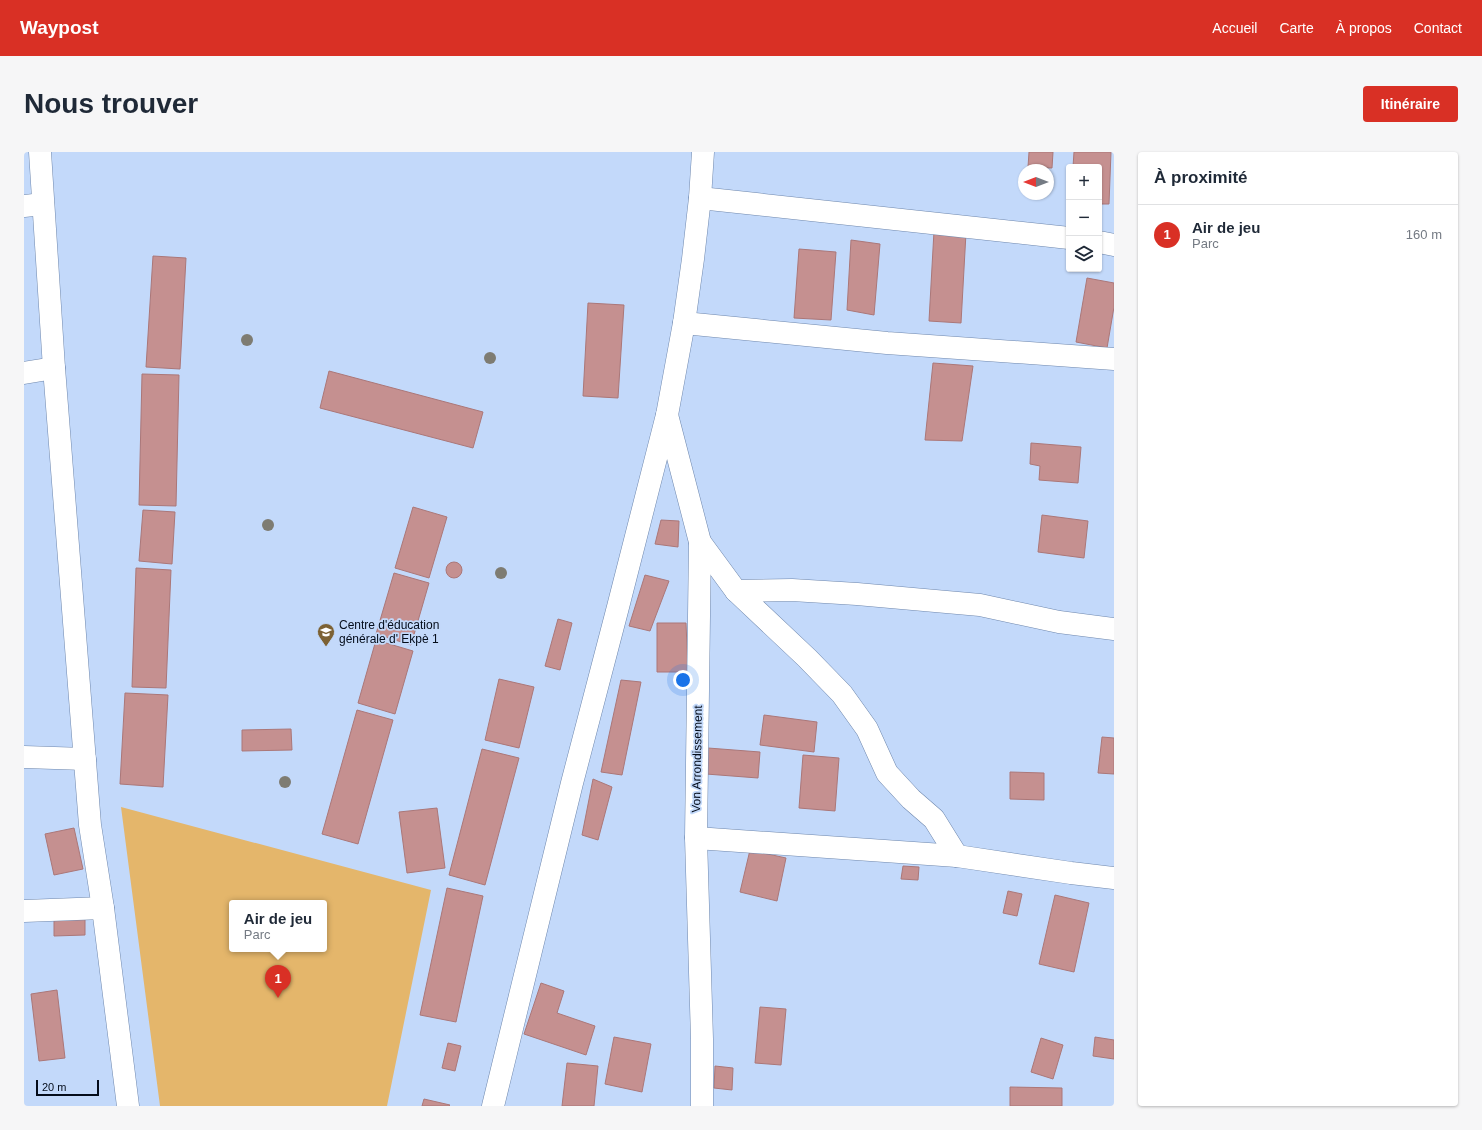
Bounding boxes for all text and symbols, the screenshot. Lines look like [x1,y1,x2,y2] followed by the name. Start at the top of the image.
[20,17,98,38] text: Waypost
[1212,20,1257,36] text: Accueil
[1279,20,1314,36] text: Carte
[1336,20,1392,36] text: À propos
[1414,20,1462,36] text: Contact
[1363,86,1458,122] button: Itinéraire
[24,88,198,119] text: Nous trouver
[1018,164,1054,200] north arrow
[1066,164,1102,272] map controls
[1066,164,1102,200] button: +
[1154,168,1248,187] text: À proximité
[1066,200,1102,236] button: −
[1192,219,1260,236] text: Air de jeu
[1163,227,1171,242] text: 1
[1406,227,1442,242] text: 160 m
[1066,236,1102,272] button: layers
[1192,236,1219,251] text: Parc
[339,618,439,646] place label: Centre d'éducation générale d' Ekpè 1
[316,622,336,647] school or university icon: Centre d'éducation générale d' Ekpè 1
[673,670,693,690] your location
[689,705,705,813] street label: Von Arrondissement
[229,900,327,952] popup
[244,910,312,927] text: Air de jeu
[244,927,271,942] text: Parc
[265,965,291,998] pin: 1
[36,1078,99,1097] scale bar
[42,1081,66,1093] text: 20 m

